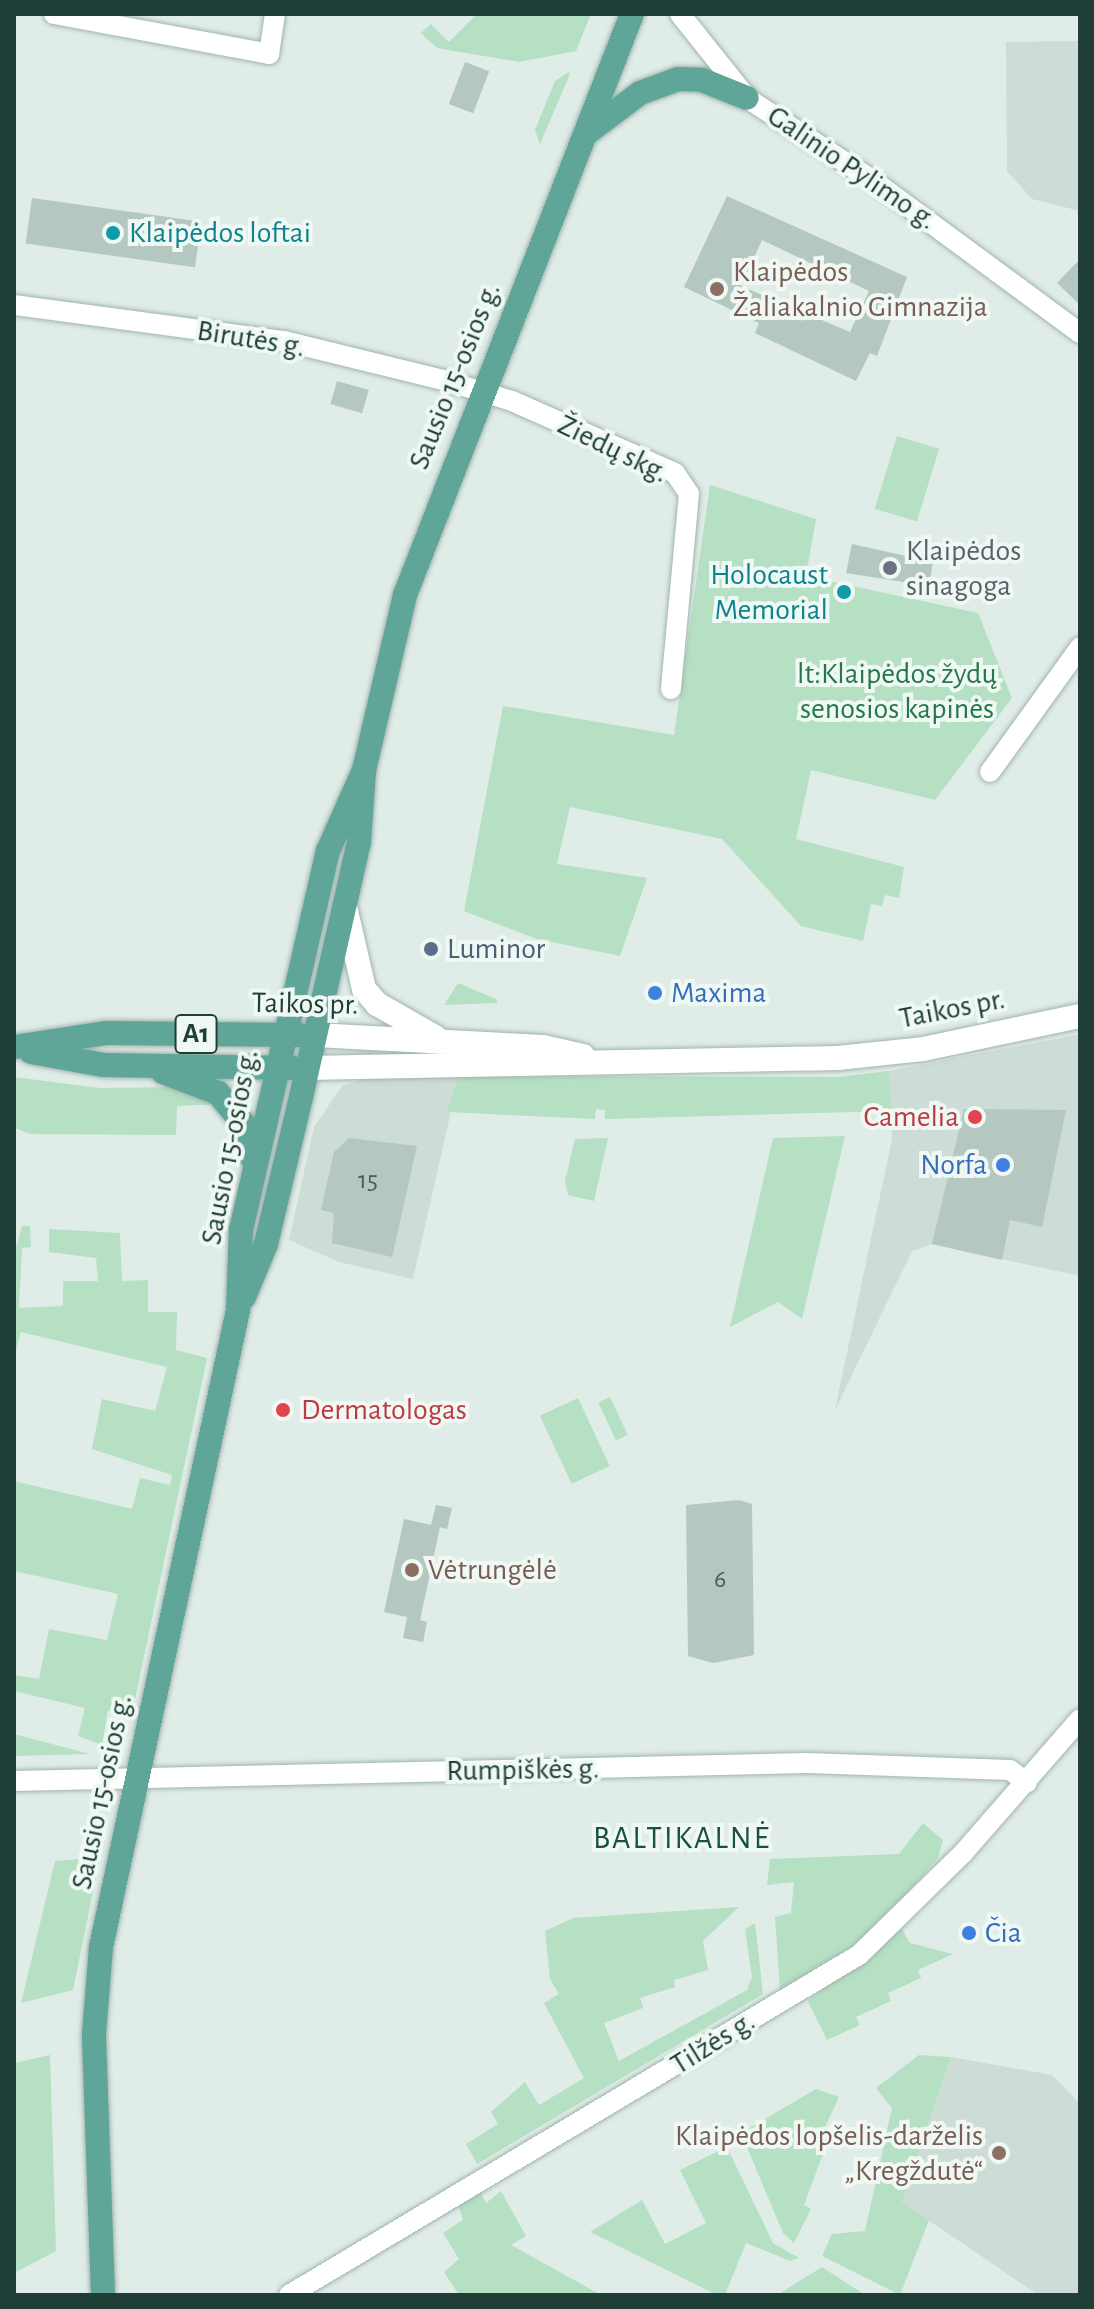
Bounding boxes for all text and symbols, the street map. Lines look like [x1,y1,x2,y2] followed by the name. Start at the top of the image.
[760,98,944,238] street label: Galinio Pylimo g.
[129,215,311,251] place label: Klaipėdos loftai
[104,224,122,242] marker: Klaipėdos loftai
[733,254,988,324] place label: Klaipėdos Žaliakalnio Gimnazija
[401,277,509,475] street label: Sausio 15-osios g.
[708,280,726,298] marker: Klaipėdos Žaliakalnio Gimnazija
[194,313,308,365] street label: Birutės g.
[552,407,674,491] street label: Žiedų skg.
[906,533,1021,604] place label: Klaipėdos sinagoga
[710,557,828,628] place label: Holocaust Memorial
[881,559,899,577] marker: Klaipėdos sinagoga
[835,583,853,601] marker: Holocaust Memorial
[797,656,997,726] park label: lt:Klaipėdos žydų senosios kapinės
[447,931,545,967] place label: Luminor
[422,940,440,958] marker: Luminor
[671,975,766,1011] place label: Maxima
[896,981,1008,1037] street label: Taikos pr.
[646,984,664,1002] marker: Maxima
[251,985,359,1023] street label: Taikos pr.
[174,1010,218,1058] road number: A1
[193,1046,267,1248] street label: Sausio 15-osios g.
[863,1099,959,1135] place label: Camelia
[966,1108,984,1126] marker: Camelia
[920,1147,987,1183] place label: Norfa
[994,1156,1012,1174] marker: Norfa
[358,1165,378,1197] house number: 15
[301,1392,467,1428] place label: Dermatologas
[272,1399,294,1421] marker: Dermatologas
[428,1552,557,1588] place label: Vėtrungėlė
[403,1561,421,1579] marker: Vėtrungėlė
[714,1564,726,1596] house number: 6
[64,1691,140,1893] street label: Sausio 15-osios g.
[446,1751,600,1789] street label: Rumpiškės g.
[593,1819,771,1857] district label: BALTIKALNĖ
[985,1915,1022,1951] place label: Čia
[960,1924,978,1942] marker: Čia
[664,2003,762,2083] street label: Tilžės g.
[675,2118,983,2188] place label: Klaipėdos lopšelis-darželis „Kregždutė“
[990,2144,1008,2162] marker: Klaipėdos lopšelis-darželis „Kregždutė“

